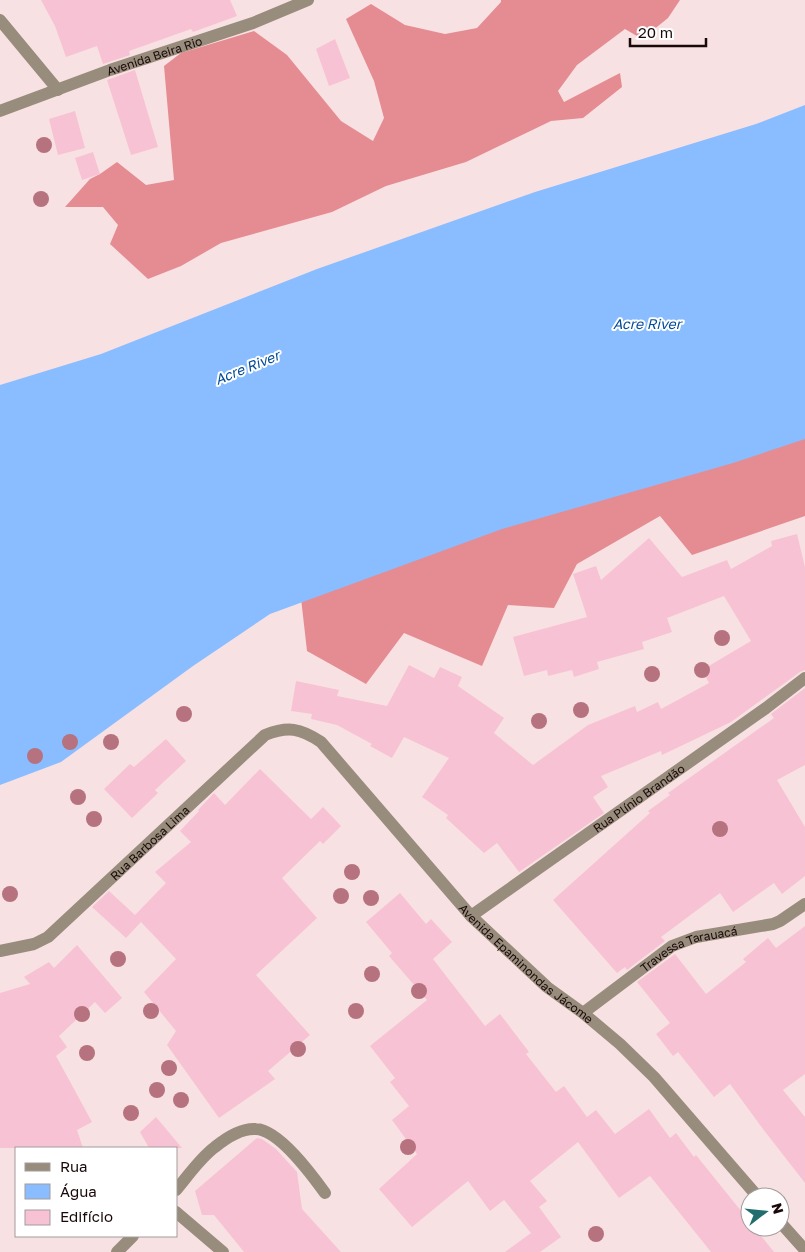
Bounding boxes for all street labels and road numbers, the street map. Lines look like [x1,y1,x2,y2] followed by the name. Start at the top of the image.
[105,33,204,78] street label: Avenida Beira Rio
[590,760,687,835] street label: Rua Plínio Brandão
[107,802,192,883] street label: Rua Barbosa Lima
[456,900,597,1026] street label: Avenida Epaminondas Jácome
[637,923,738,975] street label: Travessa Tarauacá

